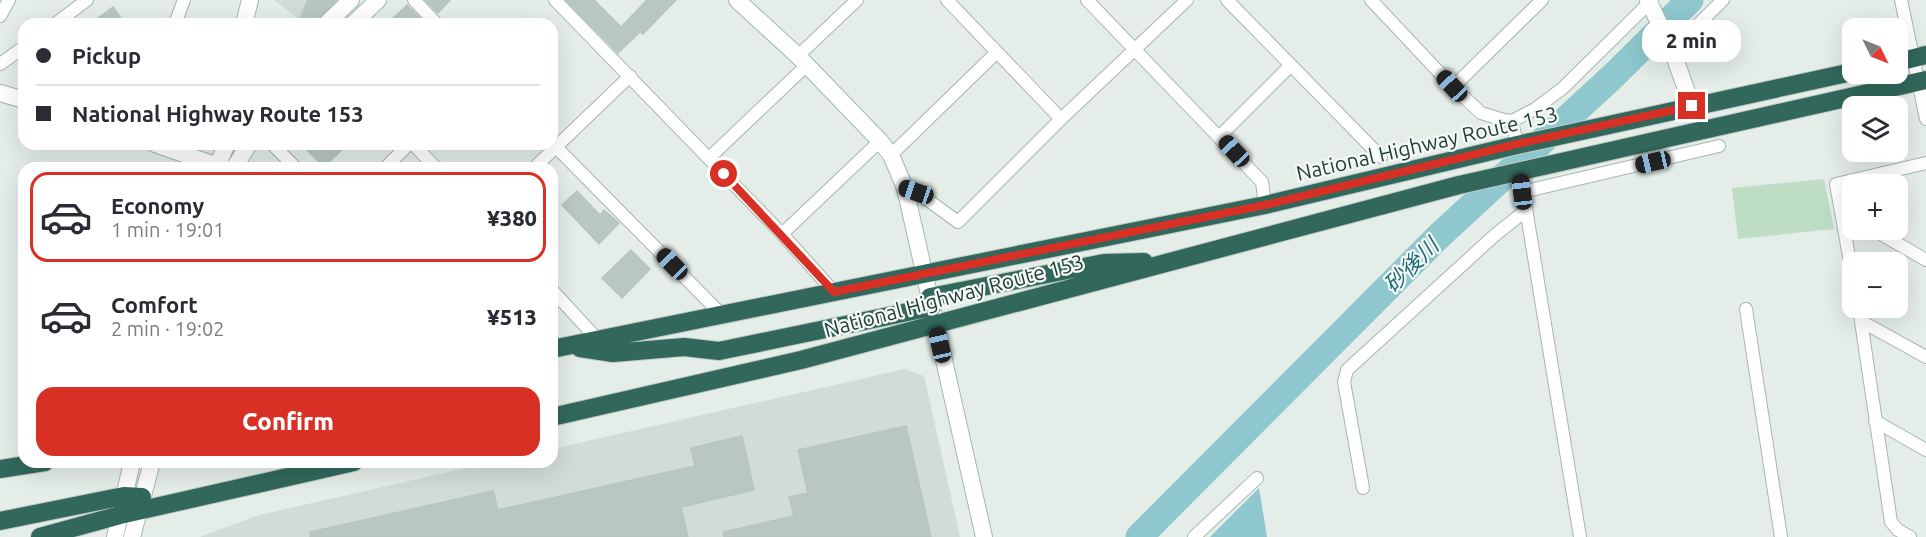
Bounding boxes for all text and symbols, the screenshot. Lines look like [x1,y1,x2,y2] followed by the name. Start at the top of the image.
[1842,18,1908,84] north arrow
[1842,18,1908,318] map controls
[1642,19,1742,61] callout: 2 min
[1666,29,1717,52] text: 2 min
[72,43,141,68] text: Pickup
[1433,67,1471,105] car
[1678,92,1705,119] route end
[1842,96,1908,162] button: layers
[72,101,364,126] text: National Highway Route 153
[1294,101,1560,185] street label: National Highway Route 153
[1215,132,1253,170] car
[1633,149,1673,175] car
[710,160,737,187] route start
[1511,173,1533,211] car
[1842,174,1908,240] button: +
[896,178,936,206] car
[39,190,93,244] icon: car
[111,193,204,218] text: Economy
[487,205,537,230] text: ¥380
[111,218,225,241] text: 1 min · 19:01
[1378,231,1444,297] water label: 砂後川
[653,245,691,283] car
[821,249,1086,341] street label: National Highway Route 153
[1842,252,1908,318] button: −
[39,289,93,343] icon: car
[111,292,198,317] text: Comfort
[487,304,537,329] text: ¥513
[111,317,225,340] text: 2 min · 19:02
[927,325,953,365] car
[36,387,540,456] button: Confirm

